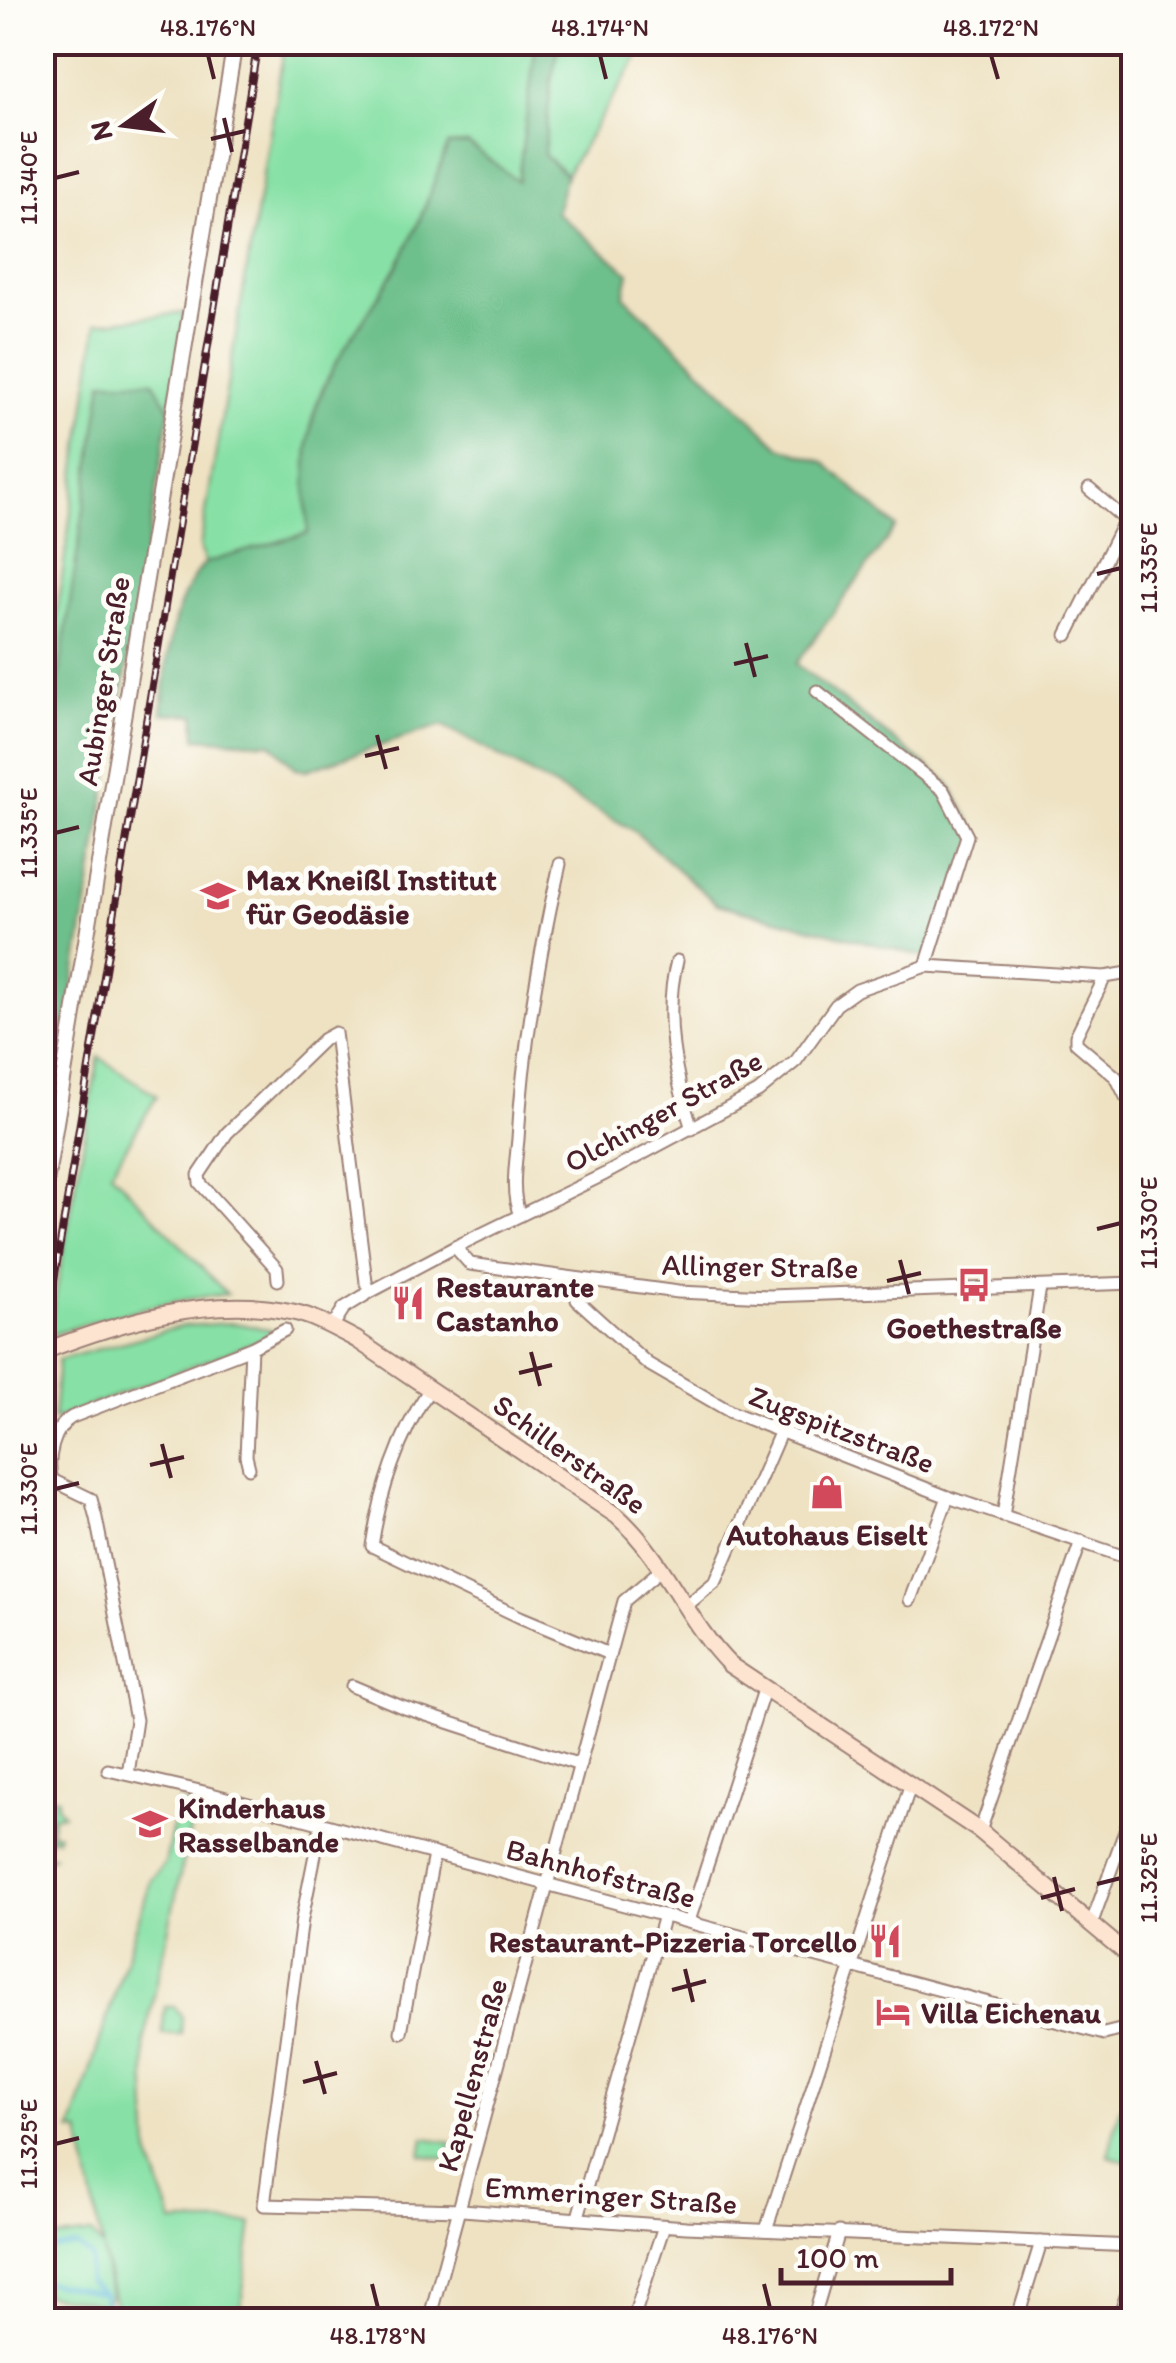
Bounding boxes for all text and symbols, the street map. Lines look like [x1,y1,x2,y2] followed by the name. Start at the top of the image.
[160,12,256,42] text: 48.176°N
[551,12,649,42] text: 48.174°N
[943,12,1039,42] text: 48.172°N
[75,75,175,175] north arrow
[82,118,120,144] text: N
[13,131,43,225] text: 11.340°E
[1133,523,1163,613] text: 11.335°E
[68,574,138,788] street label: Aubinger Straße
[13,788,43,878] text: 11.335°E
[246,861,497,932] place label: Max Kneißl Institut für Geodäsie
[199,877,237,915] school or university icon: Max Kneißl Institut für Geodäsie
[558,1041,768,1181] street label: Olchinger Straße
[1133,1176,1163,1270] text: 11.330°E
[661,1246,859,1286] street label: Allinger Straße
[955,1266,993,1304] bus stop icon: Goethestraße
[436,1268,594,1339] place label: Restaurante Castanho
[389,1284,427,1322] restaurant icon: Restaurante Castanho
[886,1309,1062,1346] place label: Goethestraße
[744,1377,940,1481] street label: Zugspitzstraße
[486,1386,654,1522] street label: Schillerstraße
[13,1442,43,1536] text: 11.330°E
[808,1473,846,1511] shop icon: Autohaus Eiselt
[725,1516,928,1553] place label: Autohaus Eiselt
[178,1789,339,1860] place label: Kinderhaus Rasselbande
[131,1805,169,1843] school or university icon: Kinderhaus Rasselbande
[502,1830,700,1916] street label: Bahnhofstraße
[1133,1833,1163,1923] text: 11.325°E
[866,1922,904,1960] restaurant icon: Restaurant-Pizzeria Torcello
[489,1923,857,1960] place label: Restaurant-Pizzeria Torcello
[428,1975,516,2175] street label: Kapellenstraße
[874,1993,912,2031] hotel icon: Villa Eichenau
[921,1994,1101,2031] place label: Villa Eichenau
[13,2099,43,2189] text: 11.325°E
[484,2168,738,2222] street label: Emmeringer Straße
[781,2223,951,2285] scale bar
[796,2239,879,2276] text: 100 m
[330,2320,426,2350] text: 48.178°N
[722,2320,818,2350] text: 48.176°N

